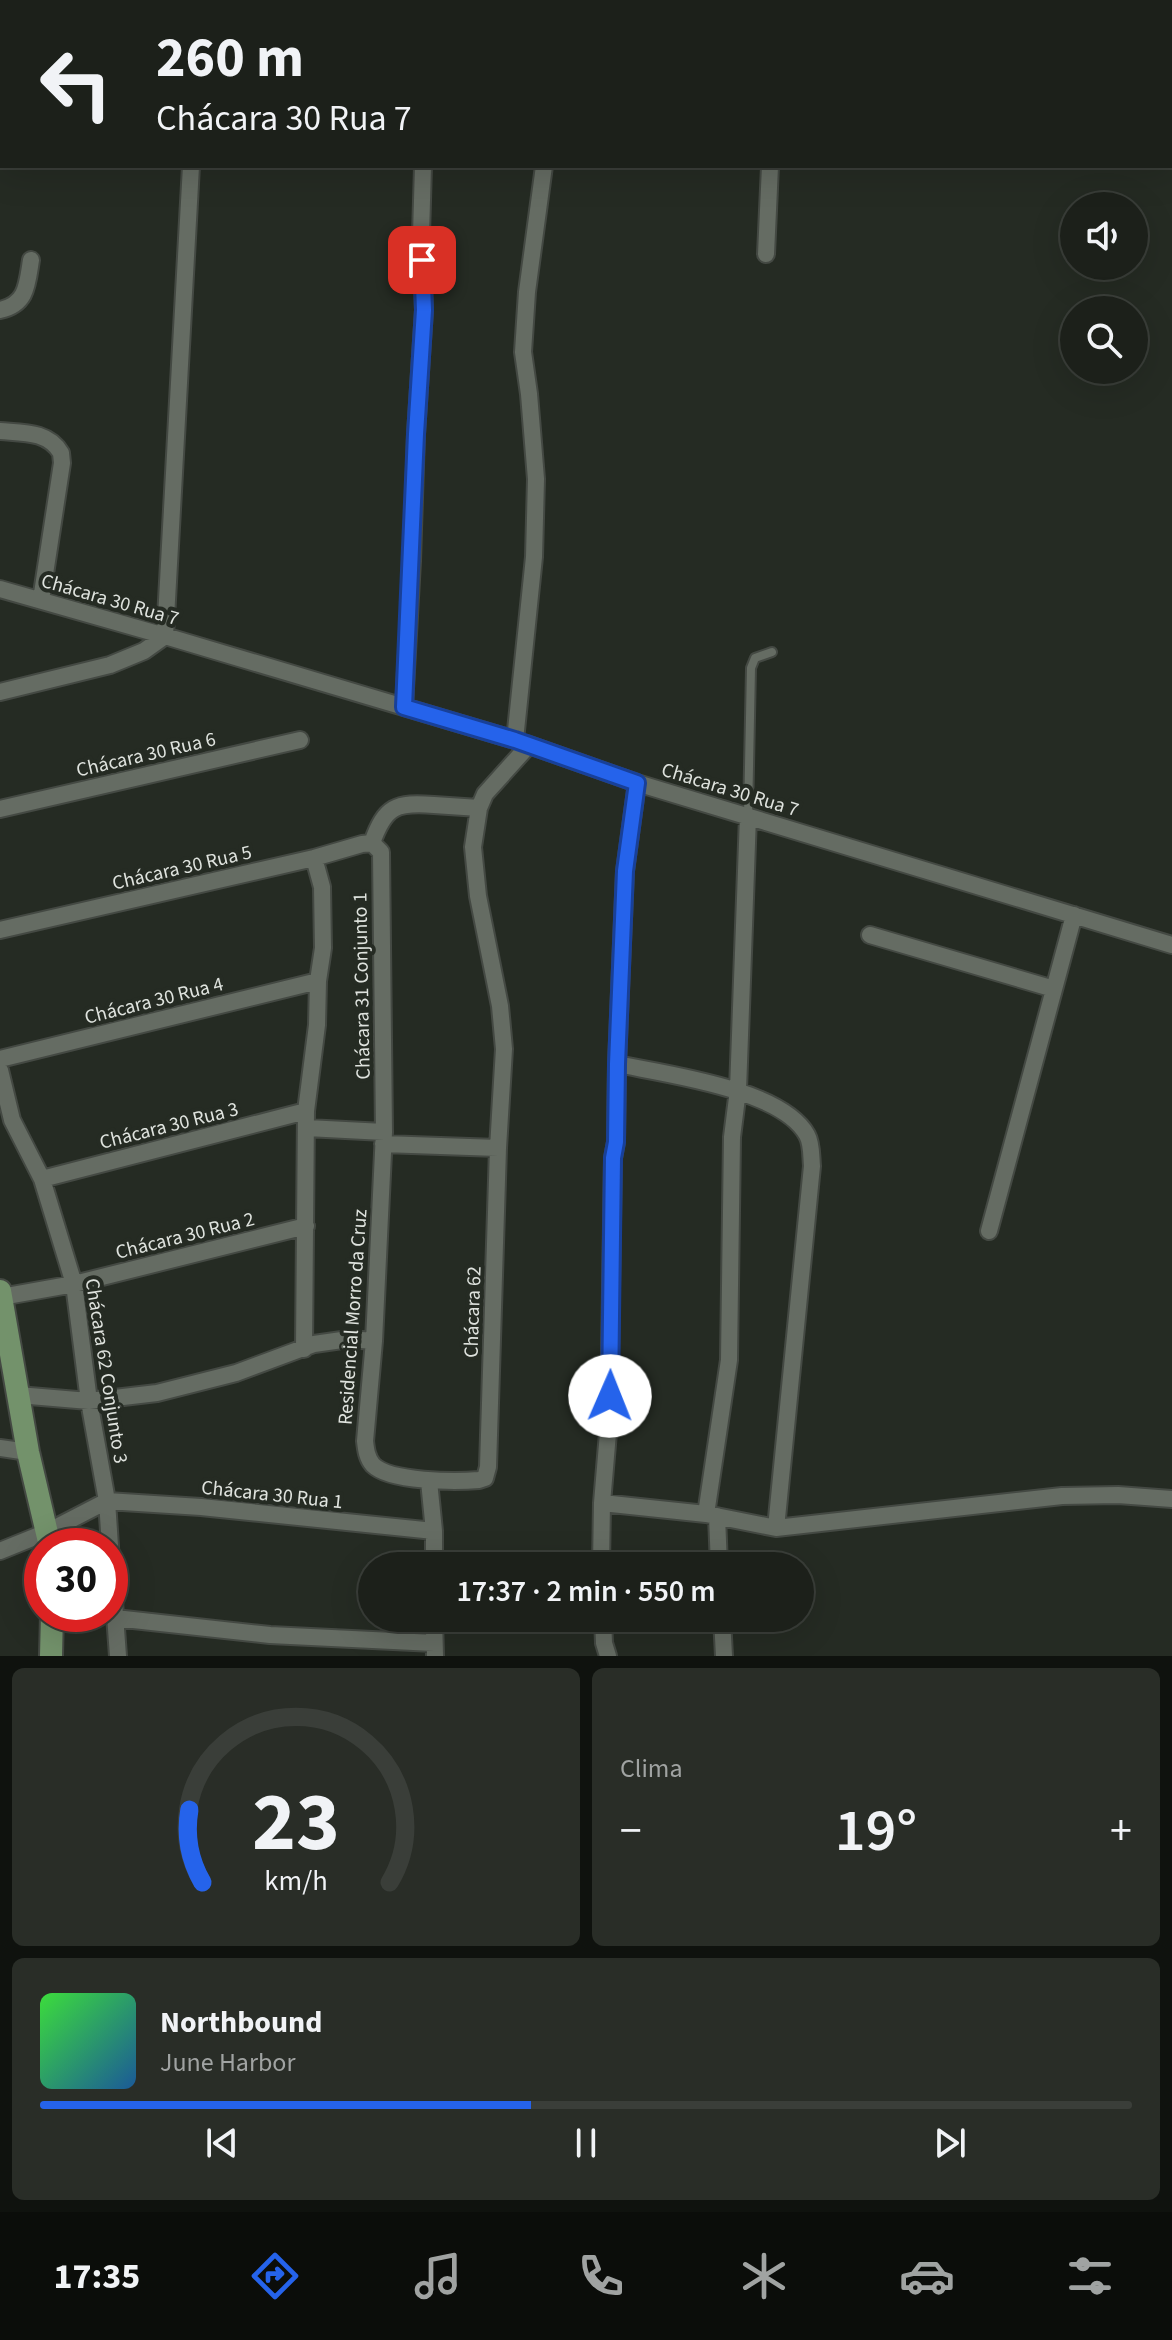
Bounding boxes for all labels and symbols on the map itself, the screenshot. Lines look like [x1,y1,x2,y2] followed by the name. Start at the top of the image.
[388,226,456,294] pin
[38,567,182,633] street label: Chácara 30 Rua 7
[74,725,218,785] street label: Chácara 30 Rua 6
[658,756,802,824] street label: Chácara 30 Rua 7
[110,838,254,898] street label: Chácara 30 Rua 5
[346,892,378,1080] street label: Chácara 31 Conjunto 1
[82,970,226,1032] street label: Chácara 30 Rua 4
[97,1095,241,1157] street label: Chácara 30 Rua 3
[113,1205,257,1267] street label: Chácara 30 Rua 2
[331,1208,375,1426] street label: Residencial Morro da Cruz
[457,1266,489,1358] street label: Chácara 62
[78,1276,134,1466] street label: Chácara 62 Conjunto 3
[568,1354,652,1438] position arrow
[200,1474,344,1516] street label: Chácara 30 Rua 1
[24,1528,128,1632] speed limit sign: 30

